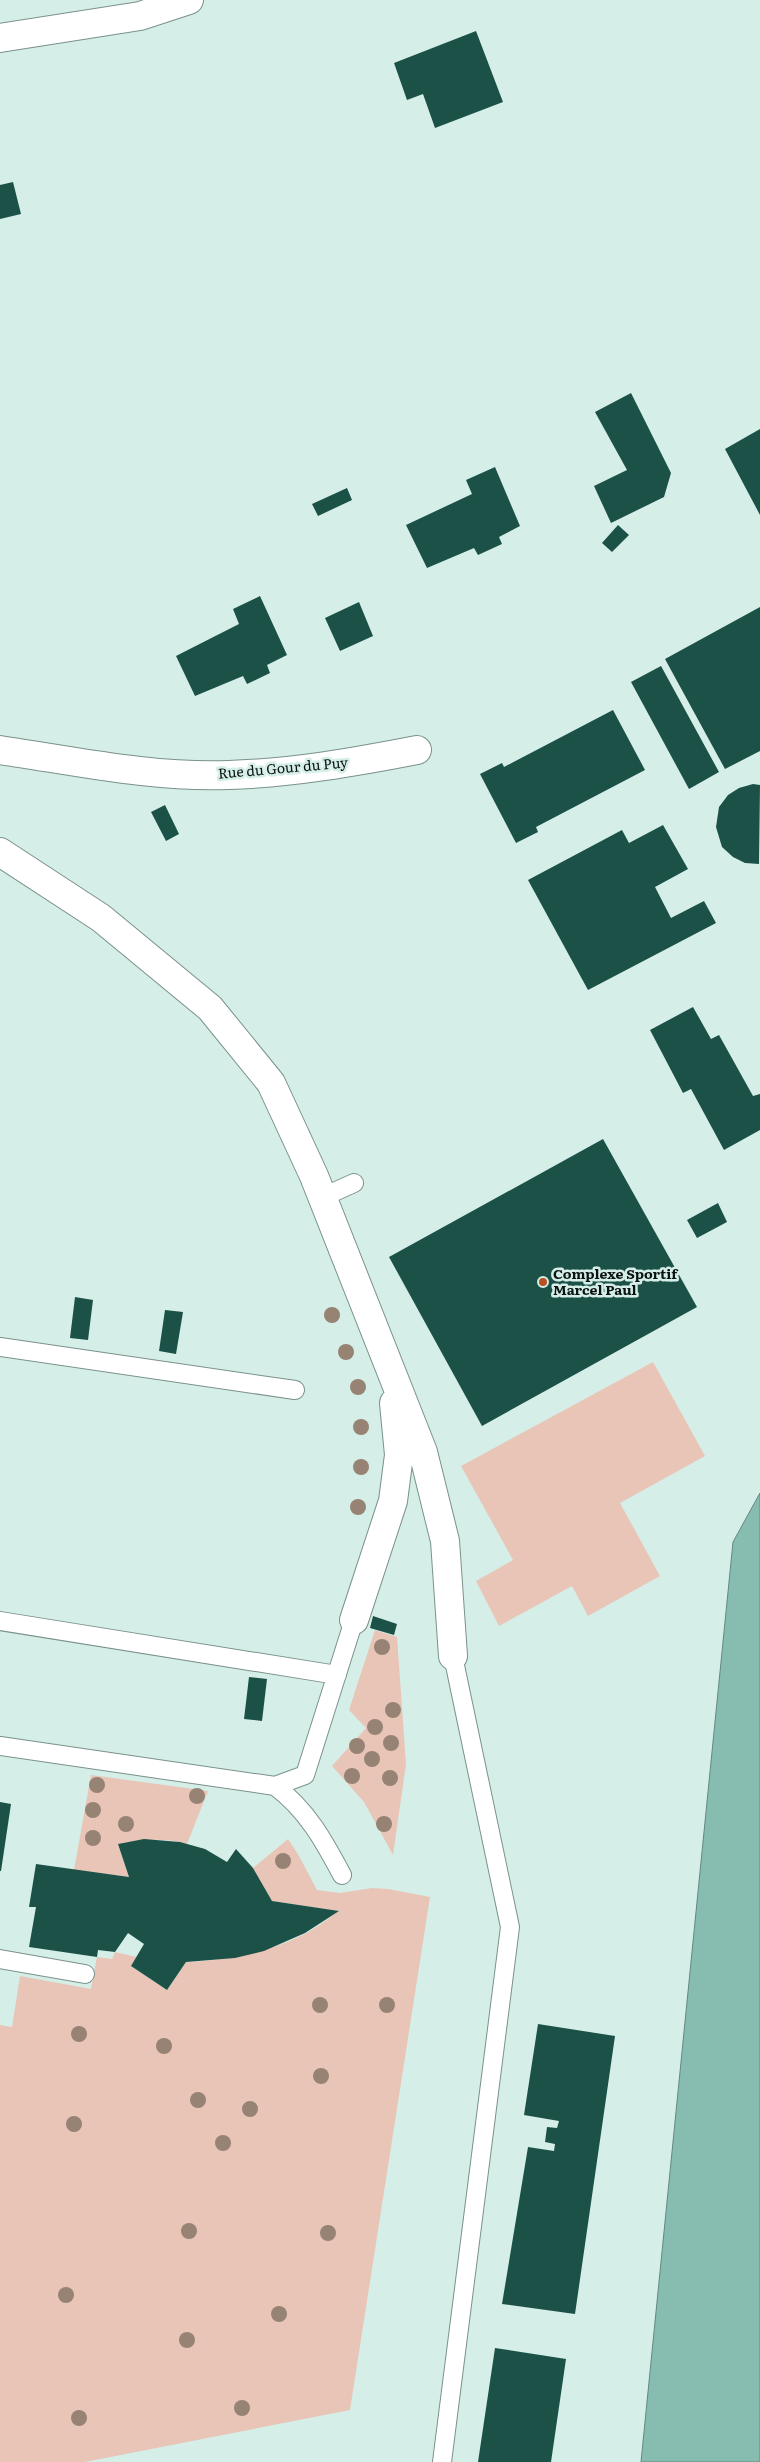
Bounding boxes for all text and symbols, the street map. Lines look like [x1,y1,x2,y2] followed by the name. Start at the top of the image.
[217,751,350,783] street label: Rue du Gour du Puy
[553,1263,679,1299] place label: Complexe Sportif Marcel Paul
[537,1276,549,1288] marker: Complexe Sportif Marcel Paul

